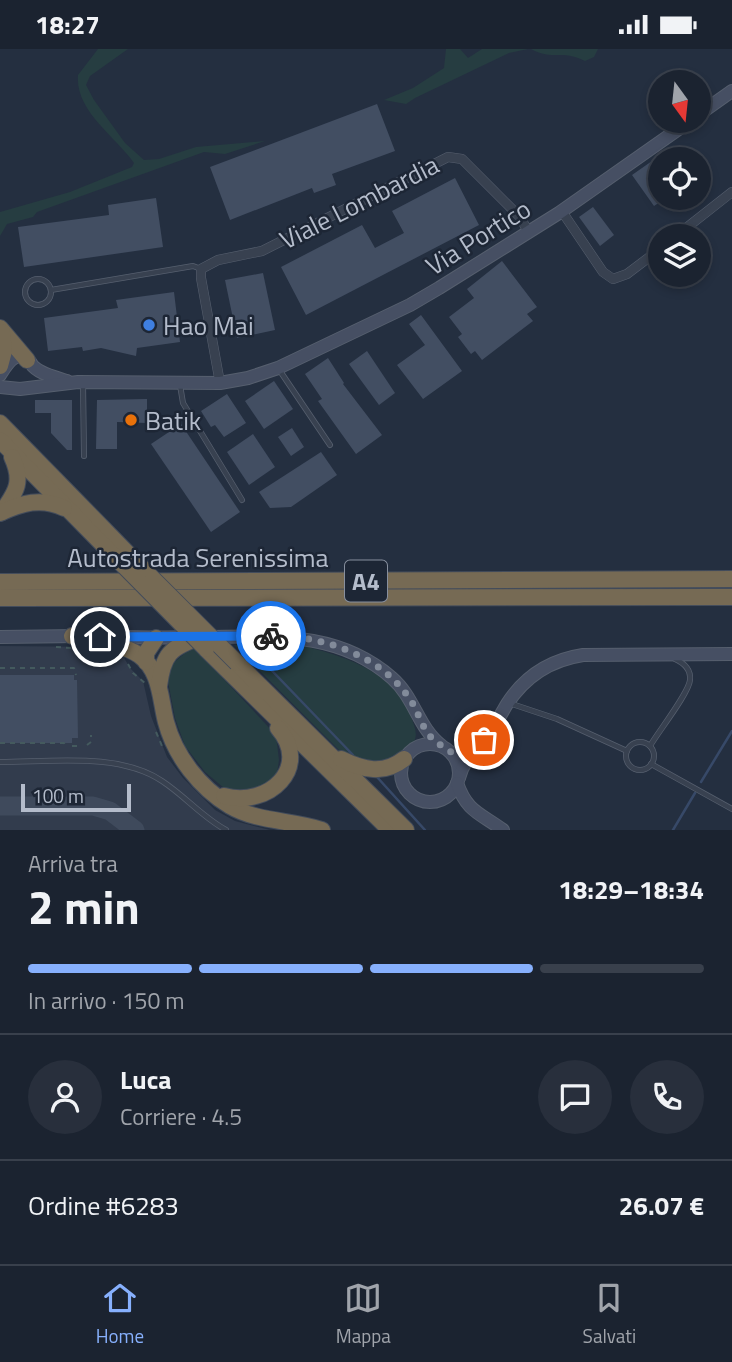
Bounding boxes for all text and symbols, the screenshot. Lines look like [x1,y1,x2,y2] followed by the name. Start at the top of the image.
[35,5,100,44] text: 18:27
[648,70,710,133] north arrow
[648,70,711,287] map controls
[272,145,446,259] street label: Viale Lombardia
[648,147,711,210] button: locate
[418,189,538,285] street label: Via Portico
[648,224,711,287] button: layers
[163,306,254,345] place label: Hao Mai
[141,317,157,333] marker: Hao Mai
[145,401,201,440] place label: Batik
[123,412,139,428] marker: Batik
[67,538,329,577] street label: Autostrada Serenissima
[345,561,387,601] road number: A4
[236,601,306,671] courier
[70,607,130,667] pin
[252,617,290,655] icon: bike
[81,618,119,656] icon: home
[454,710,514,770] pin
[465,721,503,759] icon: bag
[21,781,131,813] scale bar
[32,781,84,810] text: 100 m
[28,846,118,881] text: Arriva tra
[558,870,704,909] text: 18:29–18:34
[28,872,140,942] text: 2 min
[28,983,185,1018] text: In arrivo · 150 m
[28,1060,102,1134] button: person
[120,1060,172,1099] text: Luca
[538,1060,612,1134] button: chat
[630,1060,704,1134] button: phone
[120,1099,242,1134] text: Corriere · 4.5
[28,1186,179,1225] text: Ordine #6283
[619,1186,704,1225] text: 26.07 €
[96,1279,144,1350] tab: Home
[336,1279,391,1350] tab: Mappa
[583,1279,636,1350] tab: Salvati

